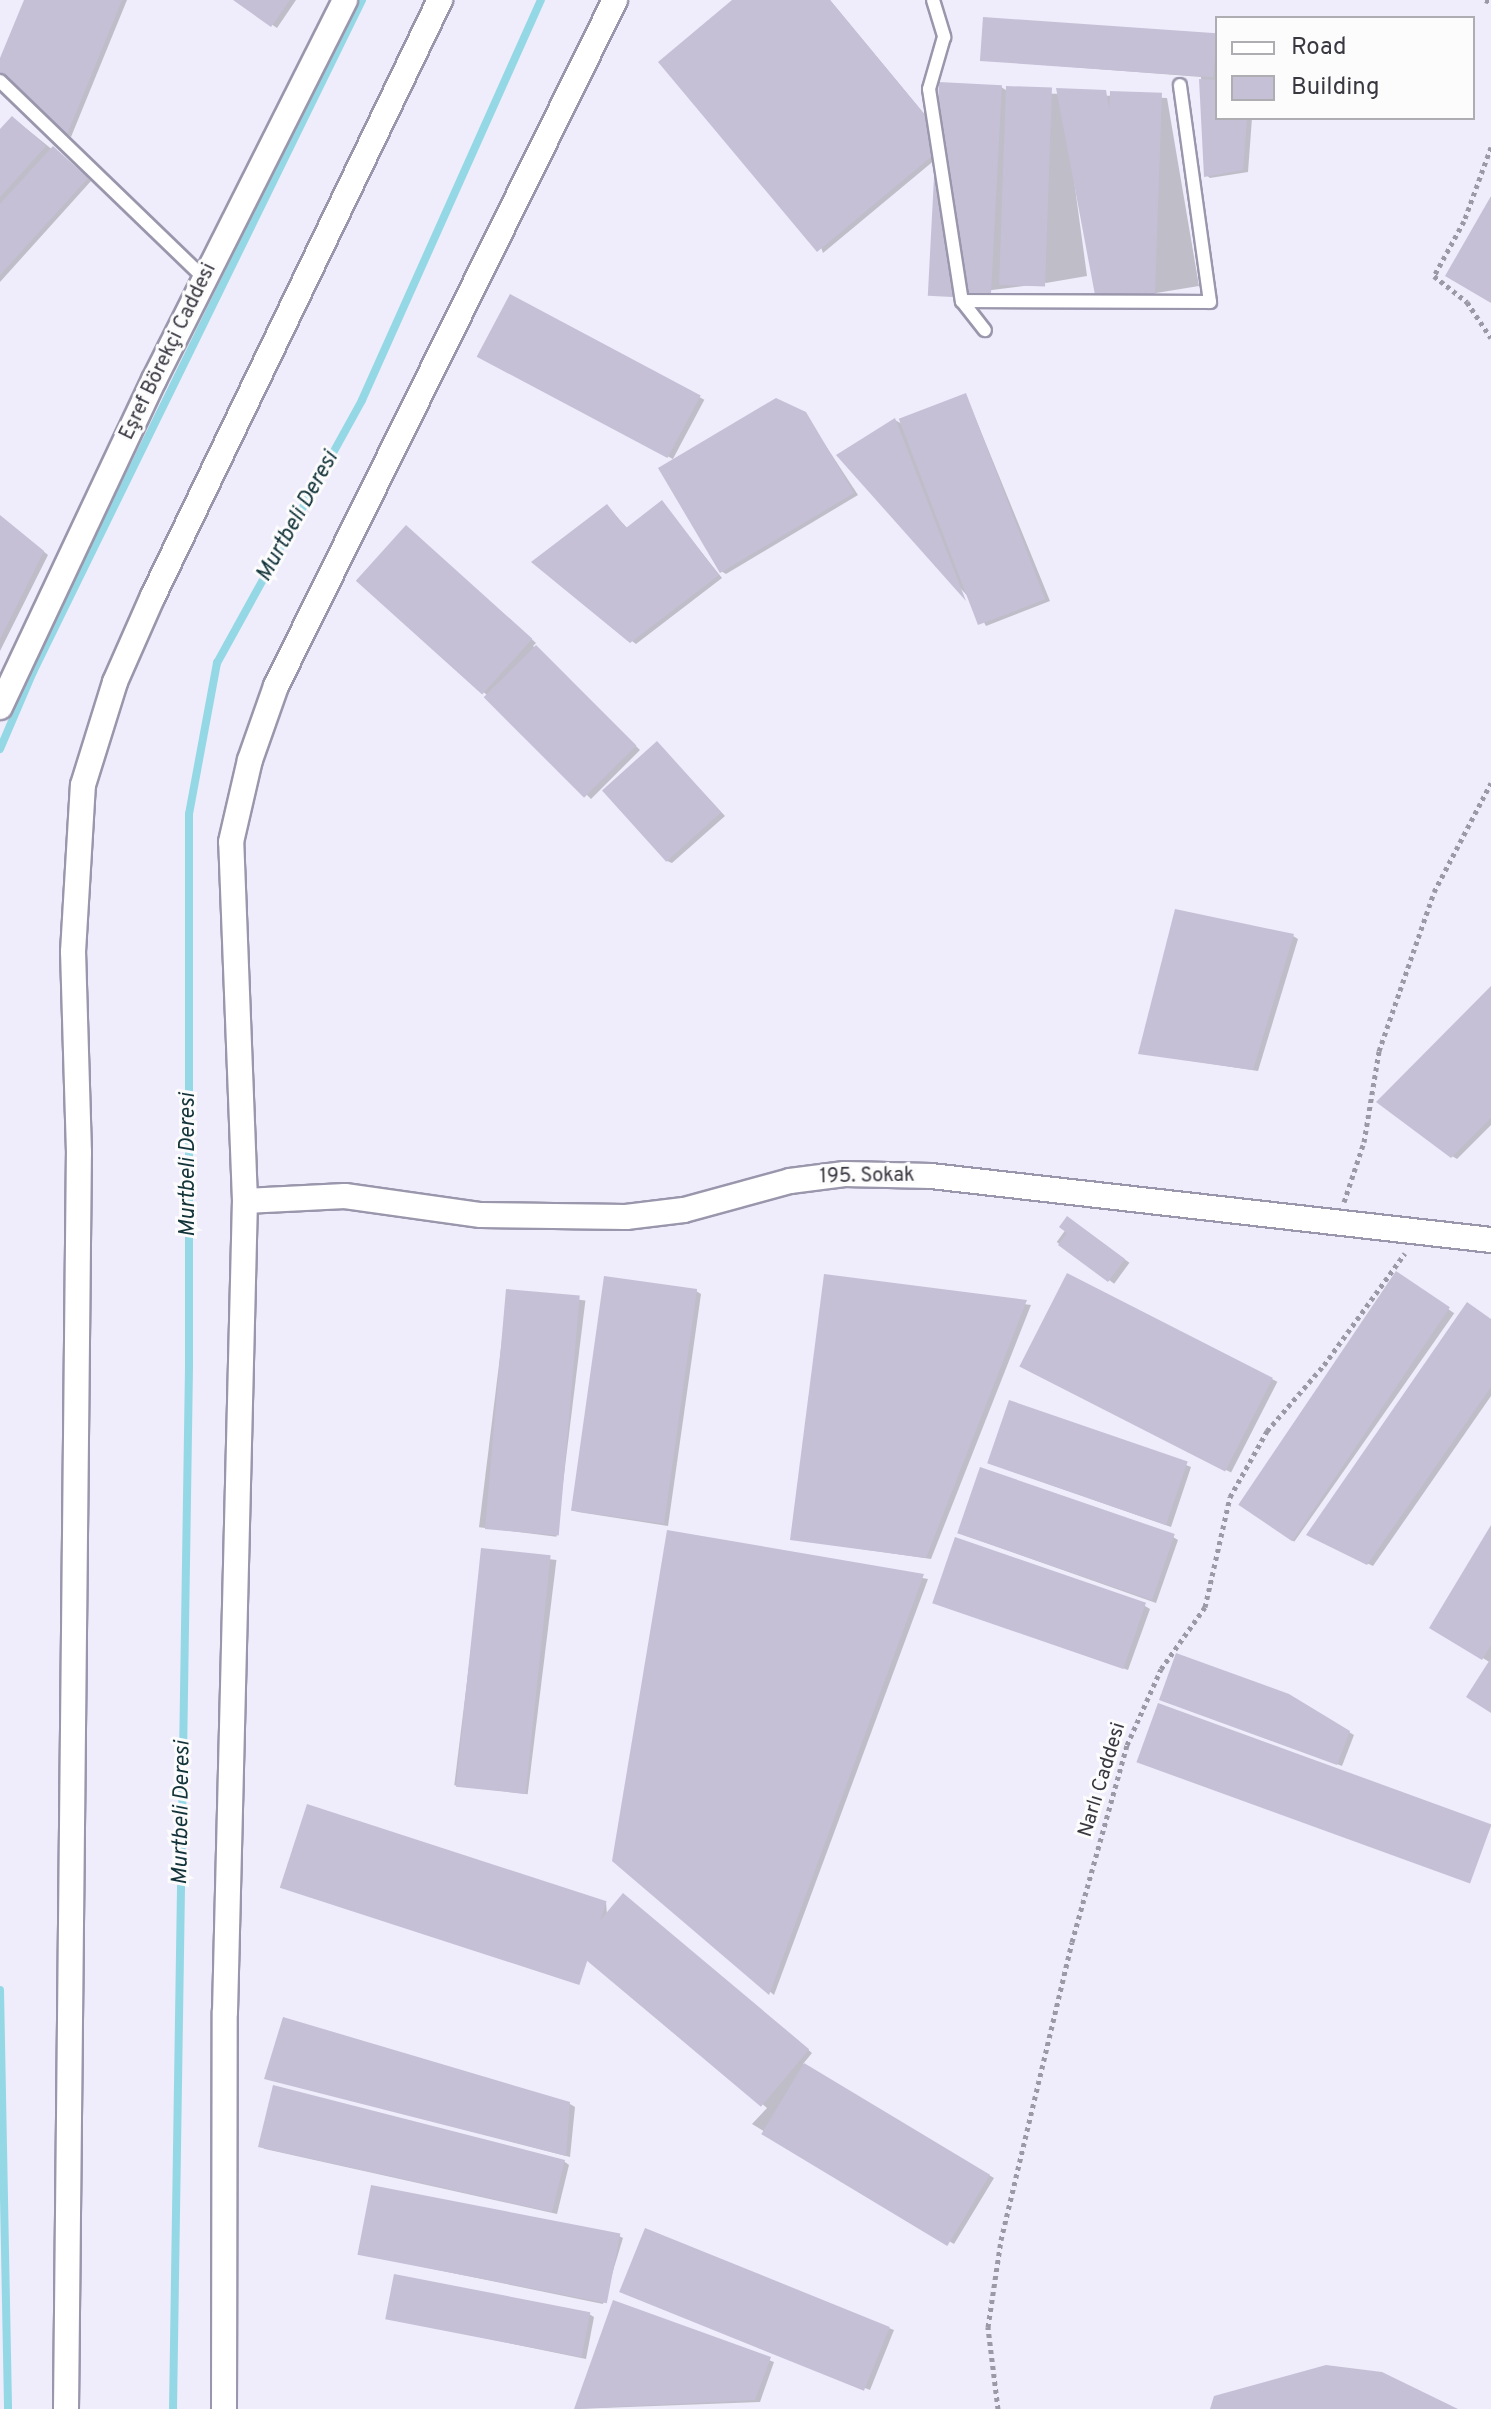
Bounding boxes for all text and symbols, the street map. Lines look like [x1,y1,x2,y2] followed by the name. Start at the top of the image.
[1215,16,1475,120] legend
[1291,33,1347,63] text: Road
[1291,73,1380,103] text: Building
[116,260,222,444] street label: Eşref Börekçi Caddesi
[251,447,345,587] water label: Murtbeli Deresi
[176,1093,202,1237] water label: Murtbeli Deresi
[819,1164,915,1190] street label: 195. Sokak
[1074,1720,1132,1840] street label: Narlı Caddesi
[168,1740,196,1886] water label: Murtbeli Deresi

